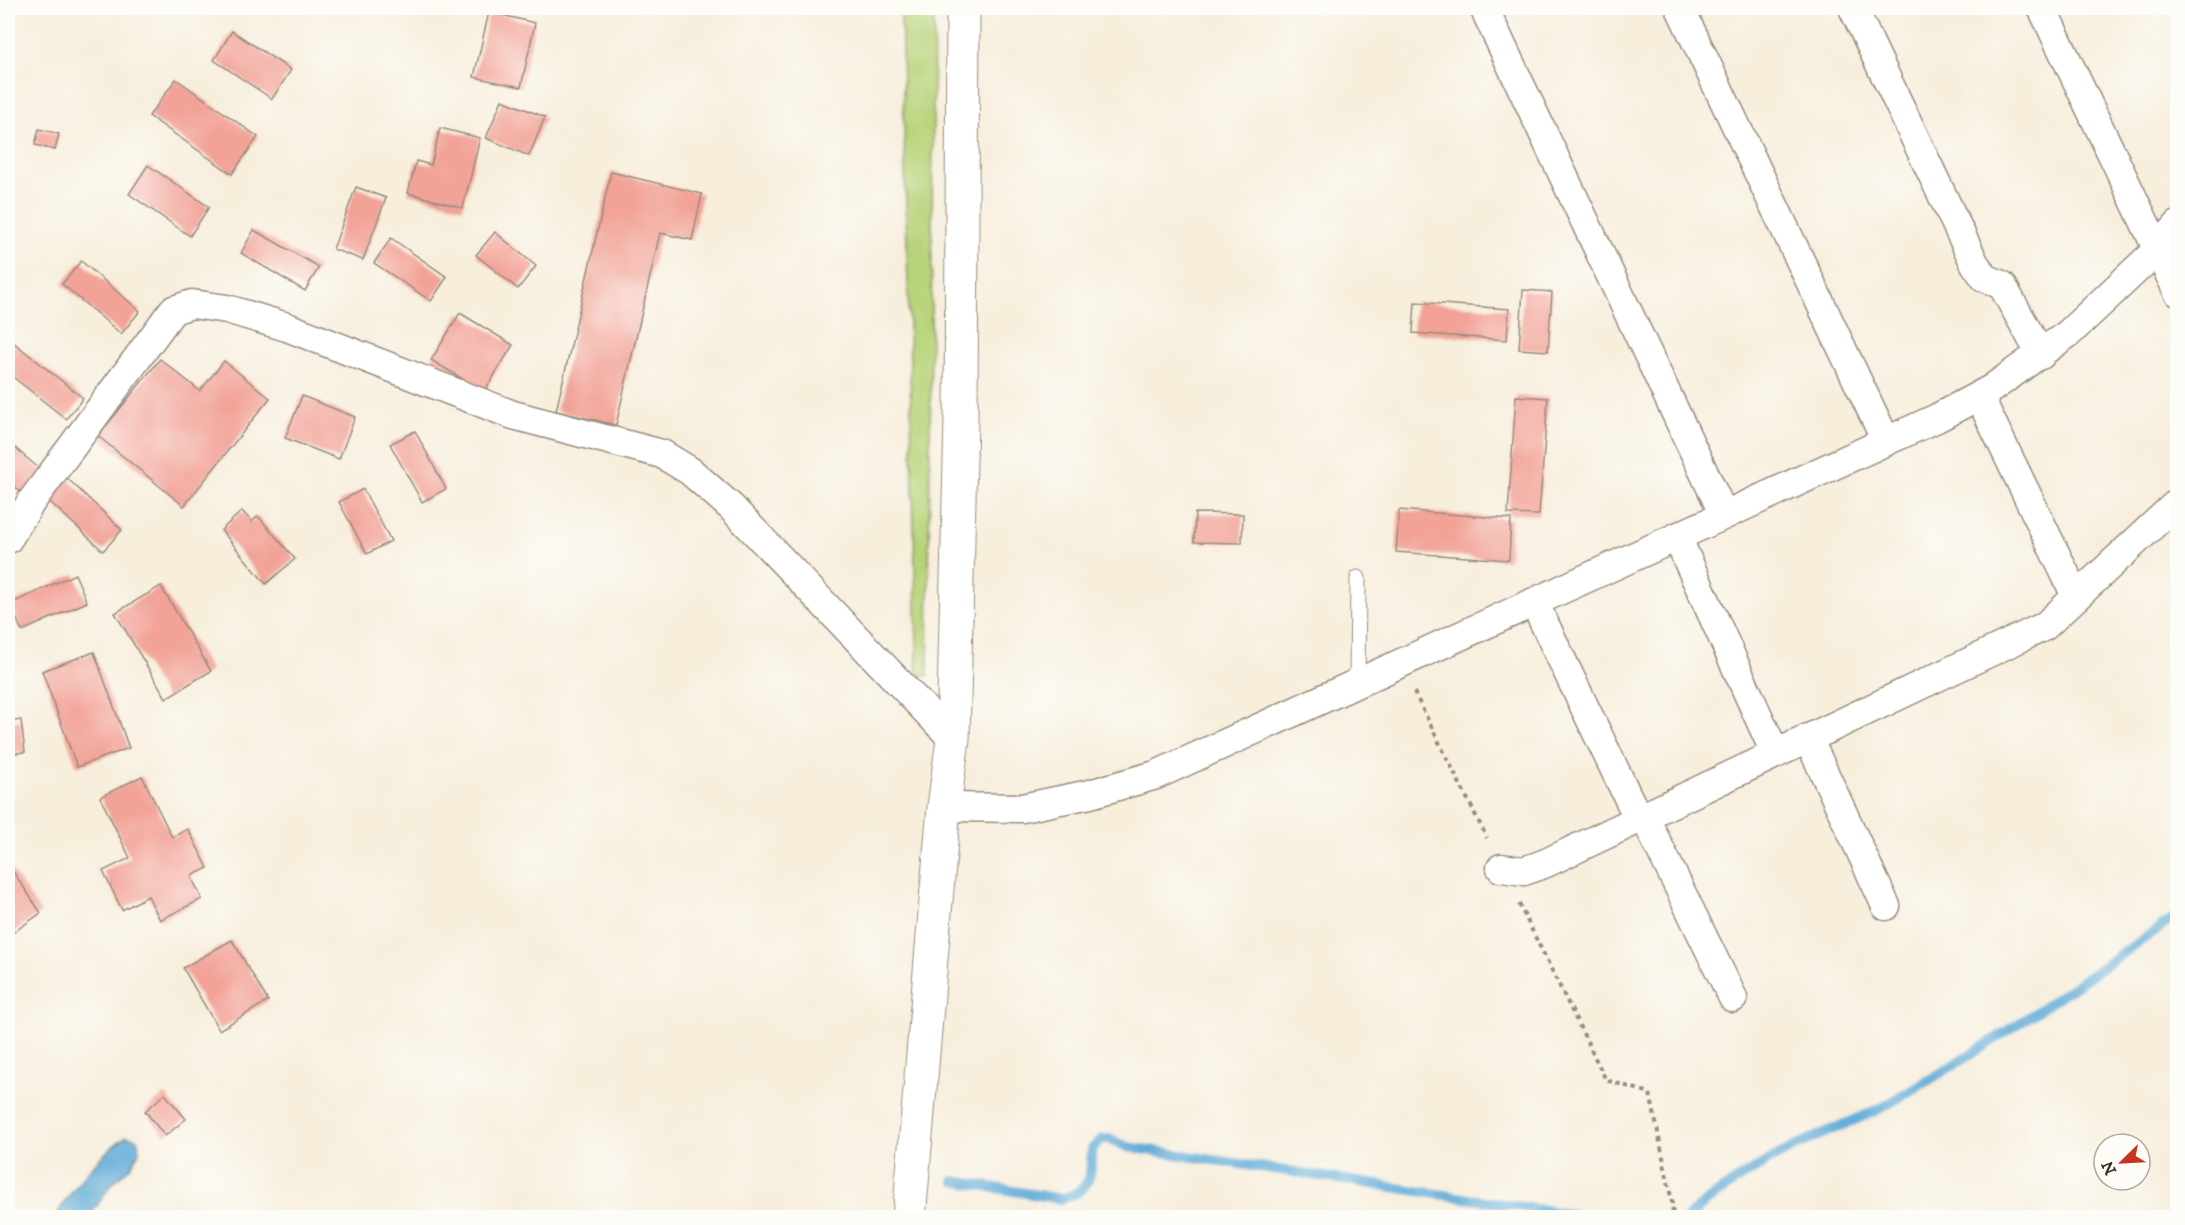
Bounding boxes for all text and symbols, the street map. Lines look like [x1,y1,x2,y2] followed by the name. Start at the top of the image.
[2092,1132,2152,1192] north arrow
[2097,1158,2121,1178] text: N

